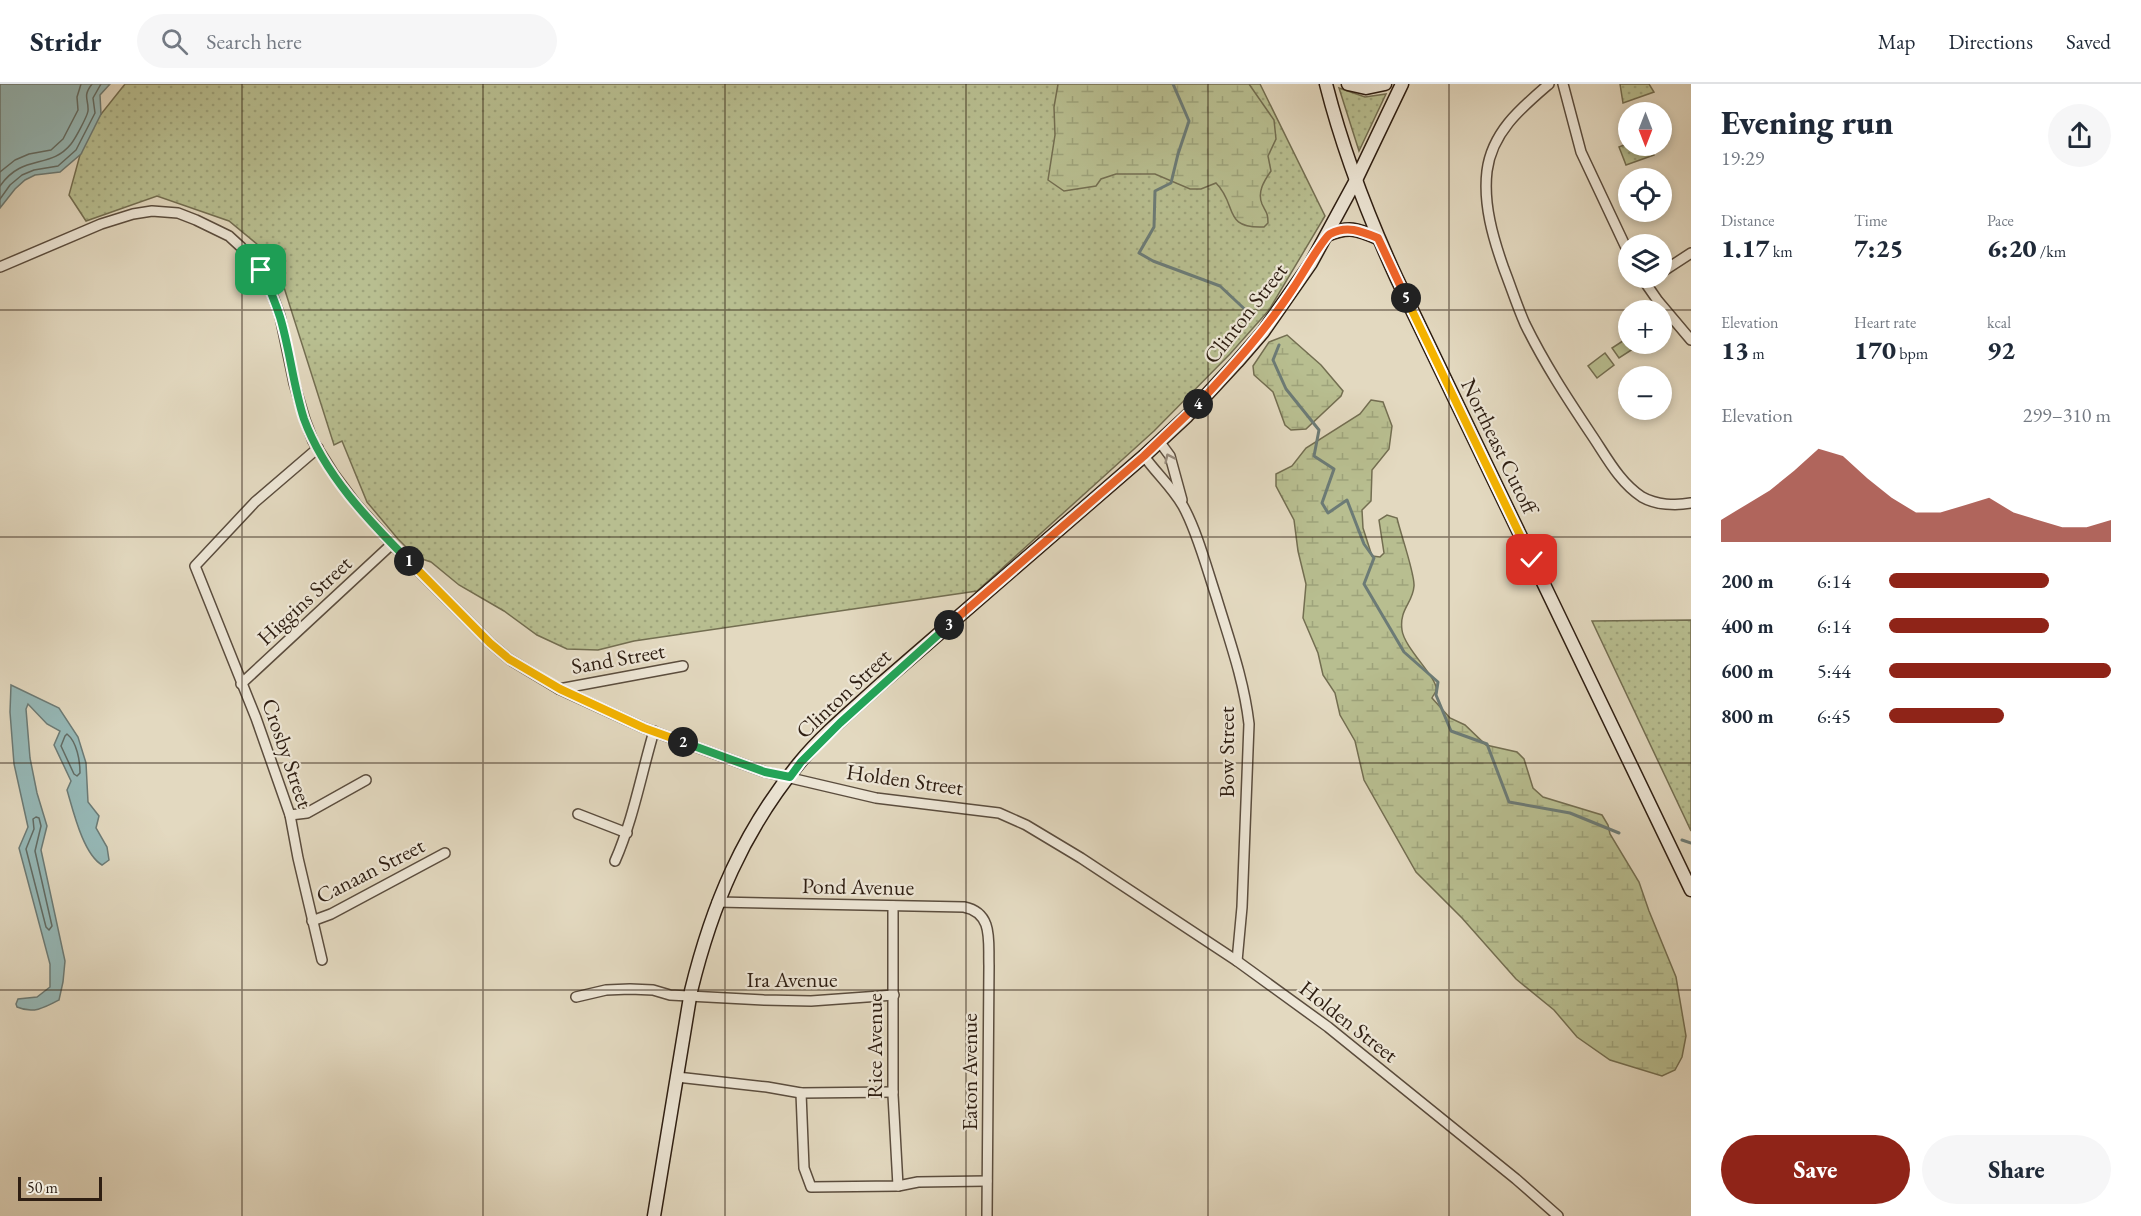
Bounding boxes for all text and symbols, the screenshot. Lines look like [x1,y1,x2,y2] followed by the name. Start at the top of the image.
[137,14,557,68] search box
[30,23,101,59] text: Stridr
[158,25,191,58] icon: search
[206,27,302,56] text: Search here
[1878,28,1915,55] text: Map
[1948,28,2033,55] text: Directions
[2066,28,2111,55] text: Saved
[1721,101,1893,144] text: Evening run
[1618,102,1672,156] north arrow
[1618,102,1672,420] map controls
[2048,104,2111,167] button: share
[1721,145,1764,171] text: 19:29
[1618,168,1672,222] button: locate
[1721,210,1774,231] text: Distance
[1854,210,1887,231] text: Time
[1987,210,2014,231] text: Pace
[1721,231,1770,265] text: 1.17
[1854,231,1904,265] text: 7:25
[1987,231,2037,265] text: 6:20
[1618,234,1672,288] button: layers
[1770,241,1793,262] text: km
[2037,241,2066,262] text: /km
[235,244,286,295] pin
[244,253,277,286] icon: arrive
[1197,257,1294,370] street label: Clinton Street
[1391,283,1421,313] pin: 5
[1402,287,1410,308] text: 5
[1618,300,1672,354] button: +
[1721,312,1779,333] text: Elevation
[1854,312,1916,333] text: Heart rate
[1987,312,2011,333] text: kcal
[1721,333,1749,367] text: 13
[1854,333,1896,367] text: 170
[1987,333,2015,367] text: 92
[1749,343,1765,364] text: m
[1896,343,1928,364] text: bpm
[1618,366,1672,420] button: −
[1454,374,1546,521] street label: Northeast Cutoff
[1183,389,1213,419] pin: 4
[1194,393,1202,414] text: 4
[1721,402,1793,428] text: Elevation
[2023,402,2111,428] text: 299–310 m
[1164,454,1176,465] one-way arrow
[1506,534,1557,585] pin
[1515,543,1548,576] icon: check
[394,546,424,576] pin: 1
[251,549,358,652] street label: Higgins Street
[405,550,413,571] text: 1
[1721,568,1774,594] text: 200 m
[1817,568,1851,594] text: 6:14
[934,610,964,640] pin: 3
[1721,613,1774,639] text: 400 m
[1817,613,1851,639] text: 6:14
[945,614,953,635] text: 3
[569,636,667,681] street label: Sand Street
[790,642,897,745] street label: Clinton Street
[1721,658,1774,684] text: 600 m
[1817,658,1851,684] text: 5:44
[255,694,320,812] street label: Crosby Street
[1721,703,1774,729] text: 800 m
[1817,703,1851,729] text: 6:45
[1212,706,1241,798] street label: Bow Street
[668,727,698,757] pin: 2
[679,731,687,752] text: 2
[845,757,965,802] street label: Holden Street
[311,831,429,910] street label: Canaan Street
[802,871,915,902] street label: Pond Avenue
[746,965,838,994] street label: Ira Avenue
[1293,974,1404,1069] street label: Holden Street
[860,993,889,1099] street label: Rice Avenue
[955,1013,984,1131] street label: Eaton Avenue
[1721,1135,1910,1204] button: Save
[1922,1135,2111,1204] button: Share
[18,1174,102,1202] scale bar
[27,1177,58,1198] text: 50 m

